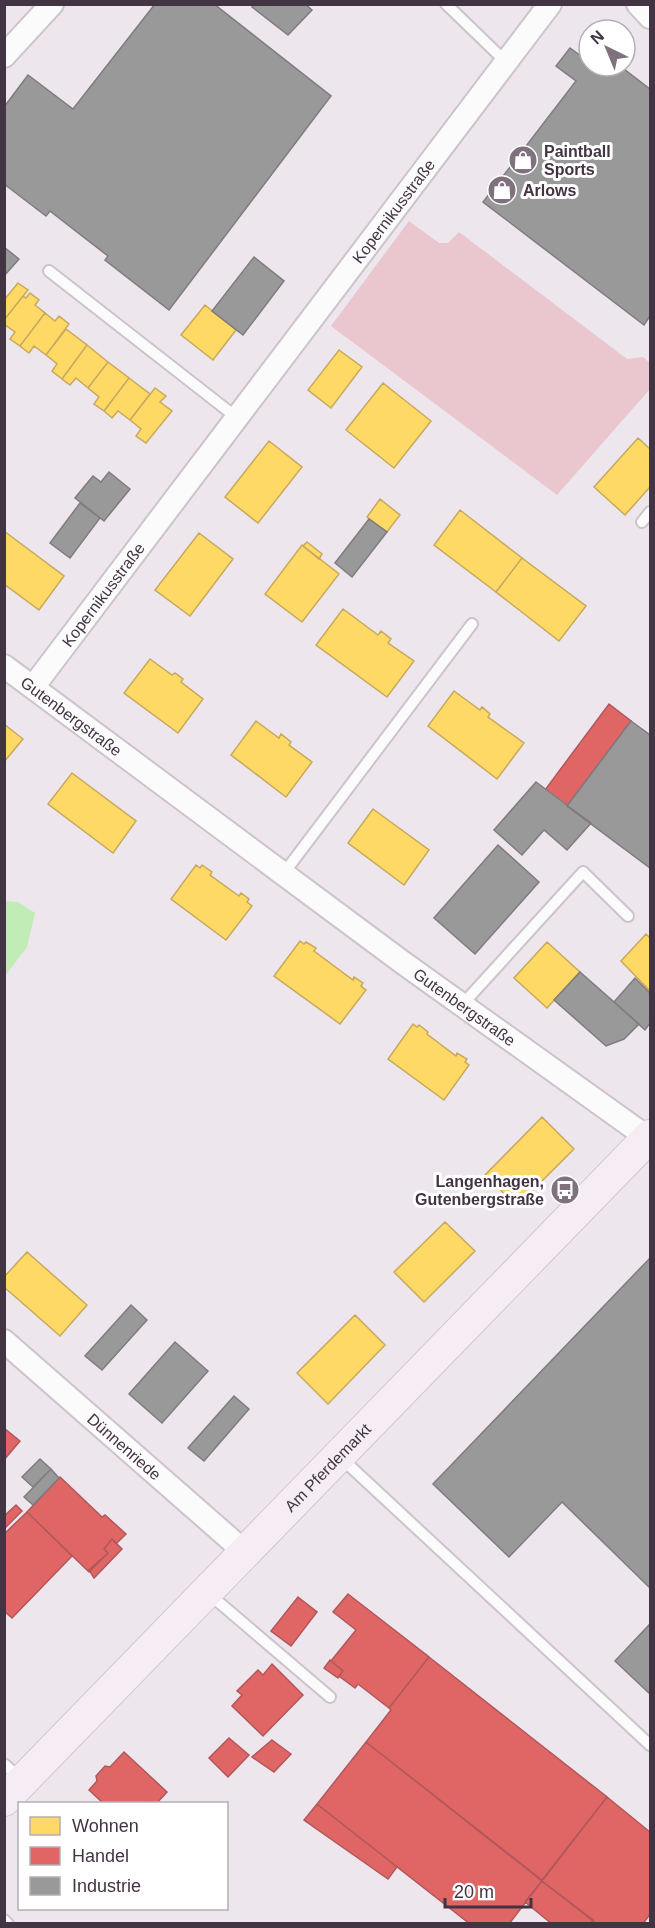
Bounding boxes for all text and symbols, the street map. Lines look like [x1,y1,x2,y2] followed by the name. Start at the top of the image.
[577,18,637,78] north arrow
[587,27,607,48] text: N
[544,143,611,178] place label: Paintball Sports
[507,144,539,176] shop icon: Paintball Sports
[349,156,438,266] street label: Kopernikusstraße
[486,174,518,206] shop icon: Arlows
[523,182,576,199] place label: Arlows
[59,540,148,650] street label: Kopernikusstraße
[17,674,125,760] street label: Gutenbergstraße
[410,965,519,1049] street label: Gutenbergstraße
[415,1173,544,1208] place label: Langenhagen, Gutenbergstraße
[549,1174,581,1206] bus stop icon: Langenhagen, Gutenbergstraße
[84,1410,164,1483] street label: Dünnenriede
[282,1420,375,1515] street label: Am Pferdemarkt
[18,1802,228,1910] legend
[72,1816,139,1836] text: Wohnen
[72,1846,129,1866] text: Handel
[445,1871,530,1909] scale bar
[72,1876,141,1896] text: Industrie
[454,1882,494,1902] text: 20 m

